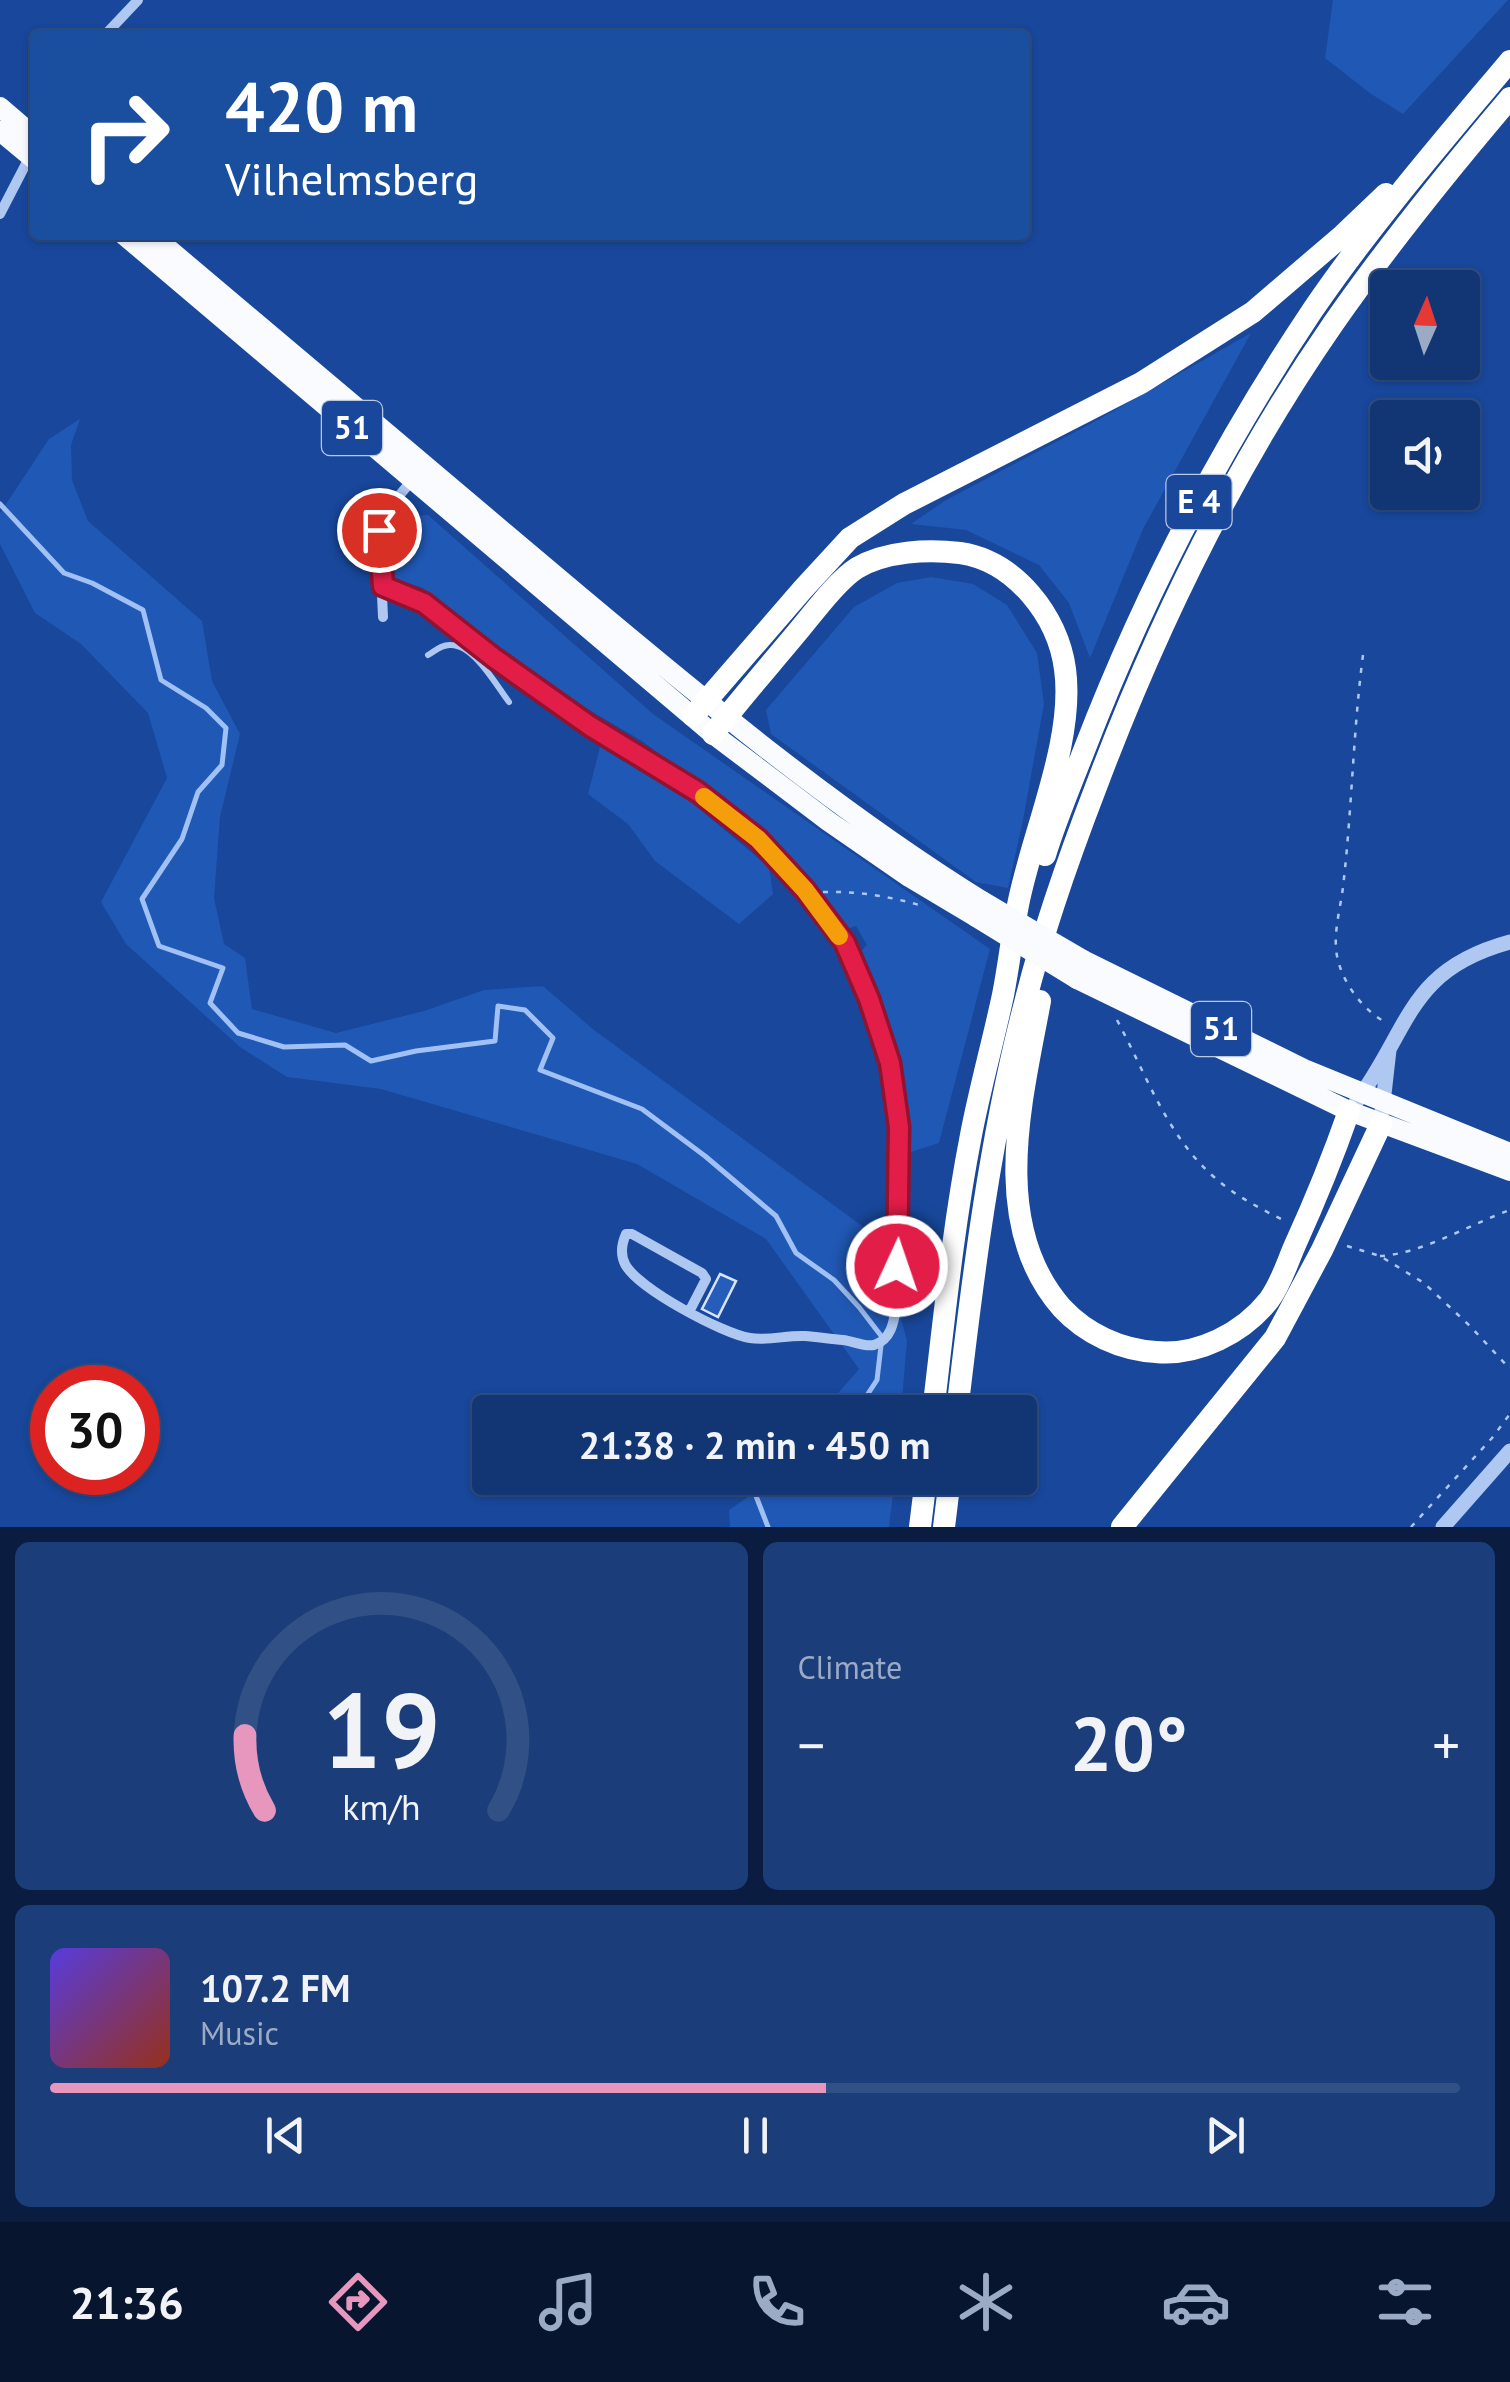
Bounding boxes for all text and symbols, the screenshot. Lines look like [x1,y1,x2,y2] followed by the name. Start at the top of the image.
[225,61,418,151] text: 420 m
[60,70,190,200] icon: right
[225,149,479,207] text: Vilhelmsberg
[1370,270,1480,380] north arrow
[1370,270,1480,510] map controls
[1370,400,1480,510] button: sound
[322,401,382,455] road number: 51
[1166,475,1232,529] road number: E 4
[337,488,422,573] pin
[352,503,407,558] icon: arrive
[1191,1002,1251,1056] road number: 51
[845,1214,949,1318] position arrow
[30,1365,160,1495] speed limit sign: 30
[579,1420,930,1469] text: 21:38 · 2 min · 450 m
[798,1646,902,1688] text: Climate
[322,1662,440,1797] text: 19
[1070,1695,1188,1792] text: 20°
[798,1709,825,1780] text: −
[1432,1709,1460,1780] text: +
[342,1784,420,1830] text: km/h
[200,1963,350,2012] text: 107.2 FM
[200,2012,279,2054] text: Music
[258,2108,313,2163] icon: previous
[728,2108,783,2163] icon: pause
[1198,2108,1253,2163] icon: next
[323,2267,393,2337] icon: directions
[533,2267,603,2337] icon: music
[742,2267,812,2337] icon: phone
[951,2267,1021,2337] icon: climate
[1161,2267,1231,2337] icon: car
[1370,2267,1440,2337] icon: filters
[70,2273,184,2331] text: 21:36

